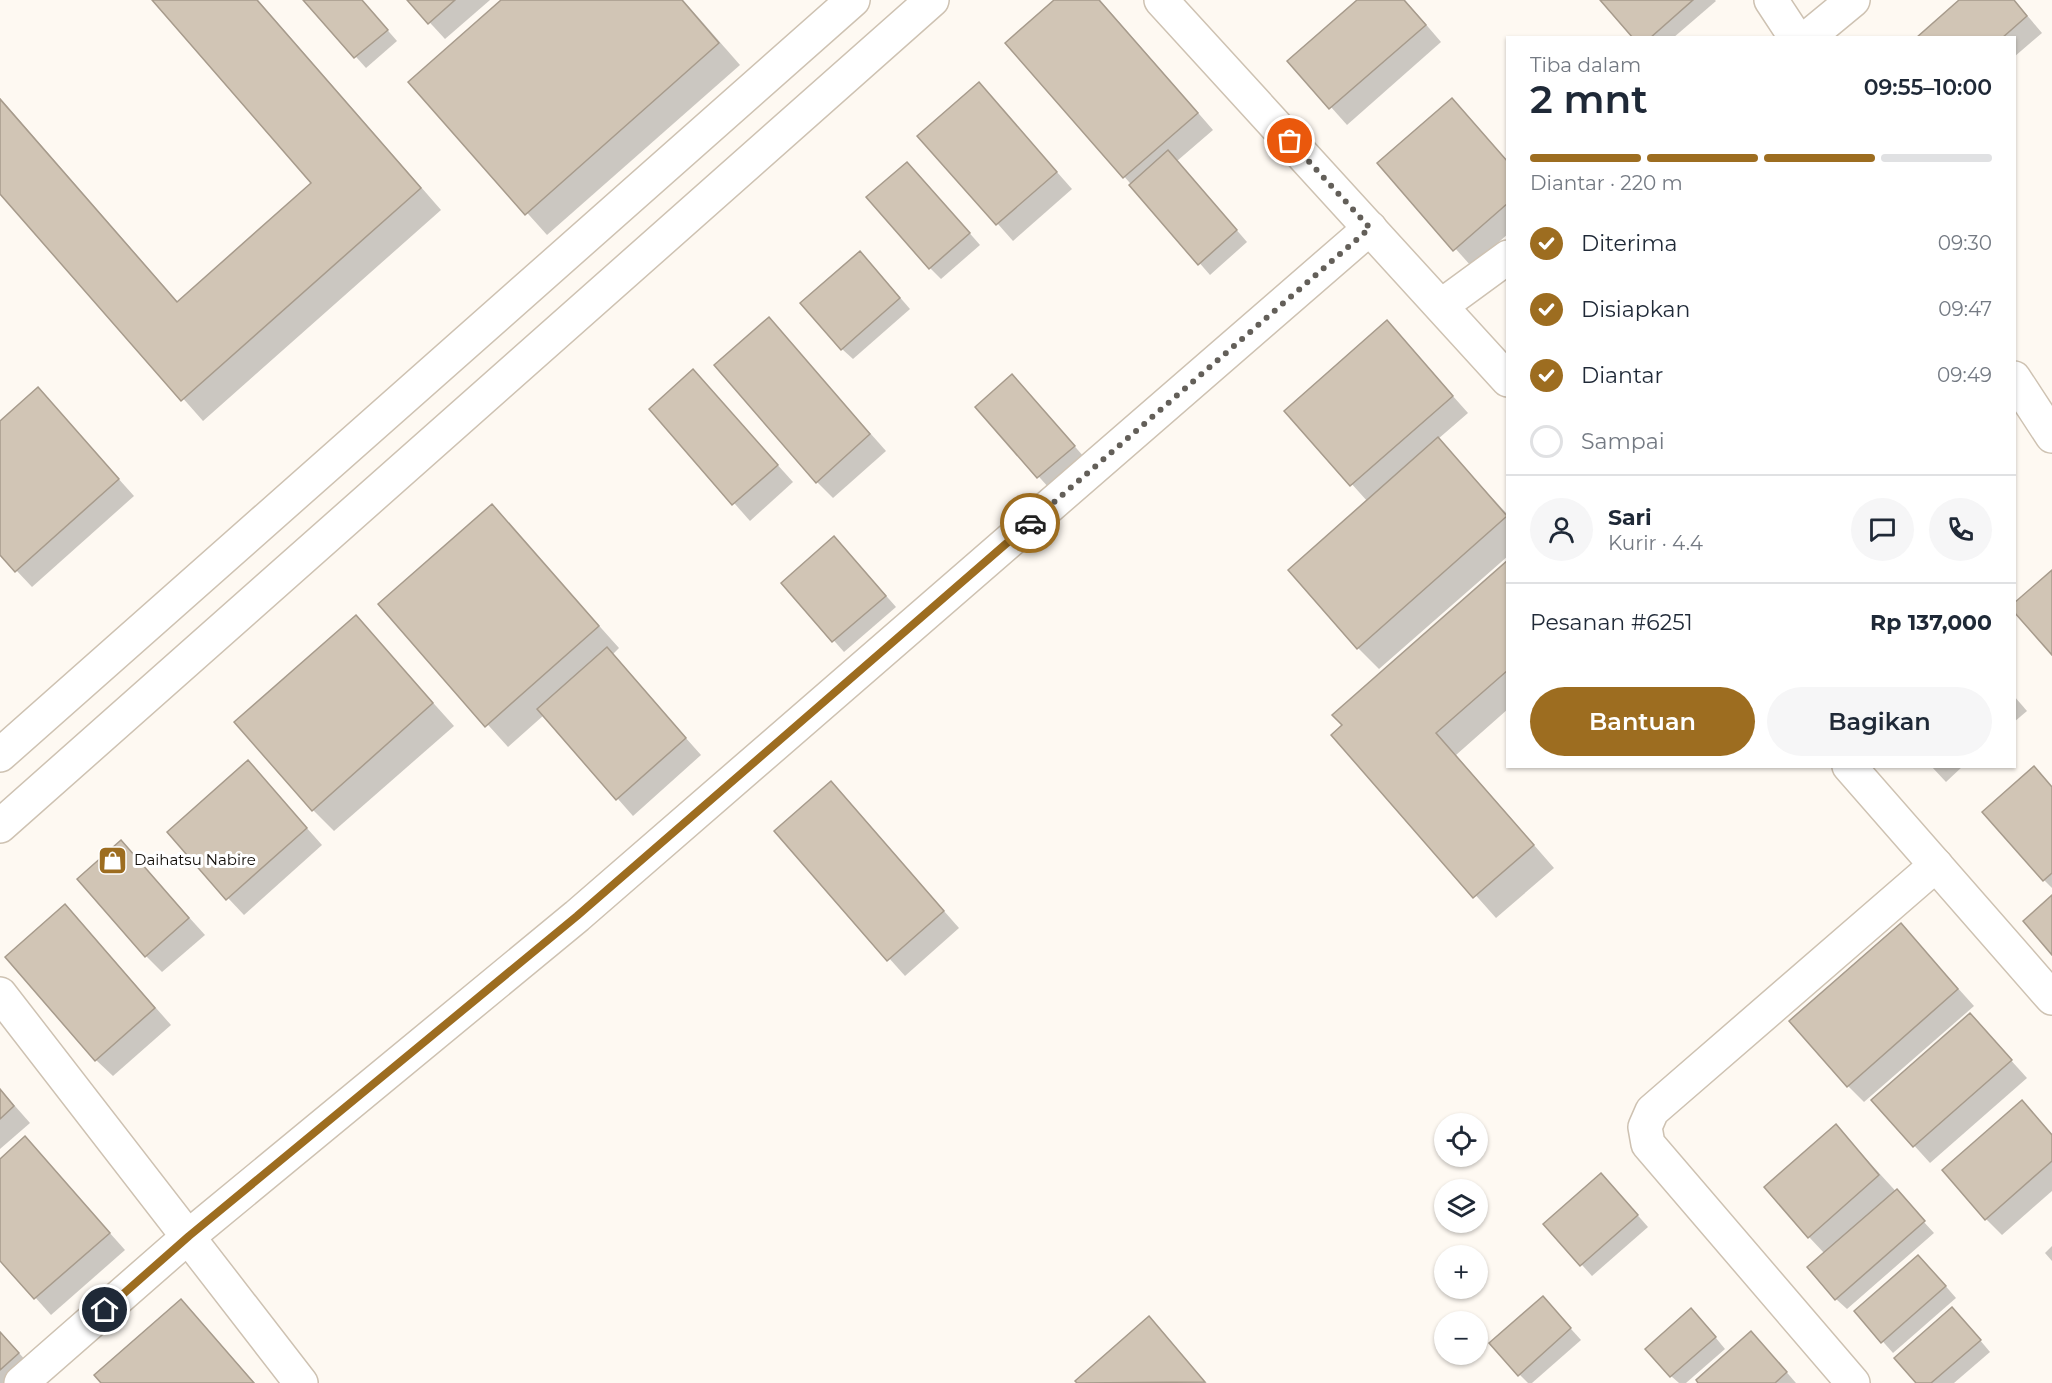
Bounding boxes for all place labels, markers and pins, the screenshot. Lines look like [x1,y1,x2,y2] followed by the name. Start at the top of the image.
[1264,115,1315,166] pin
[97,844,129,876] shop icon: Daihatsu Nabire
[134,850,256,869] place label: Daihatsu Nabire
[79,1284,130,1335] pin

